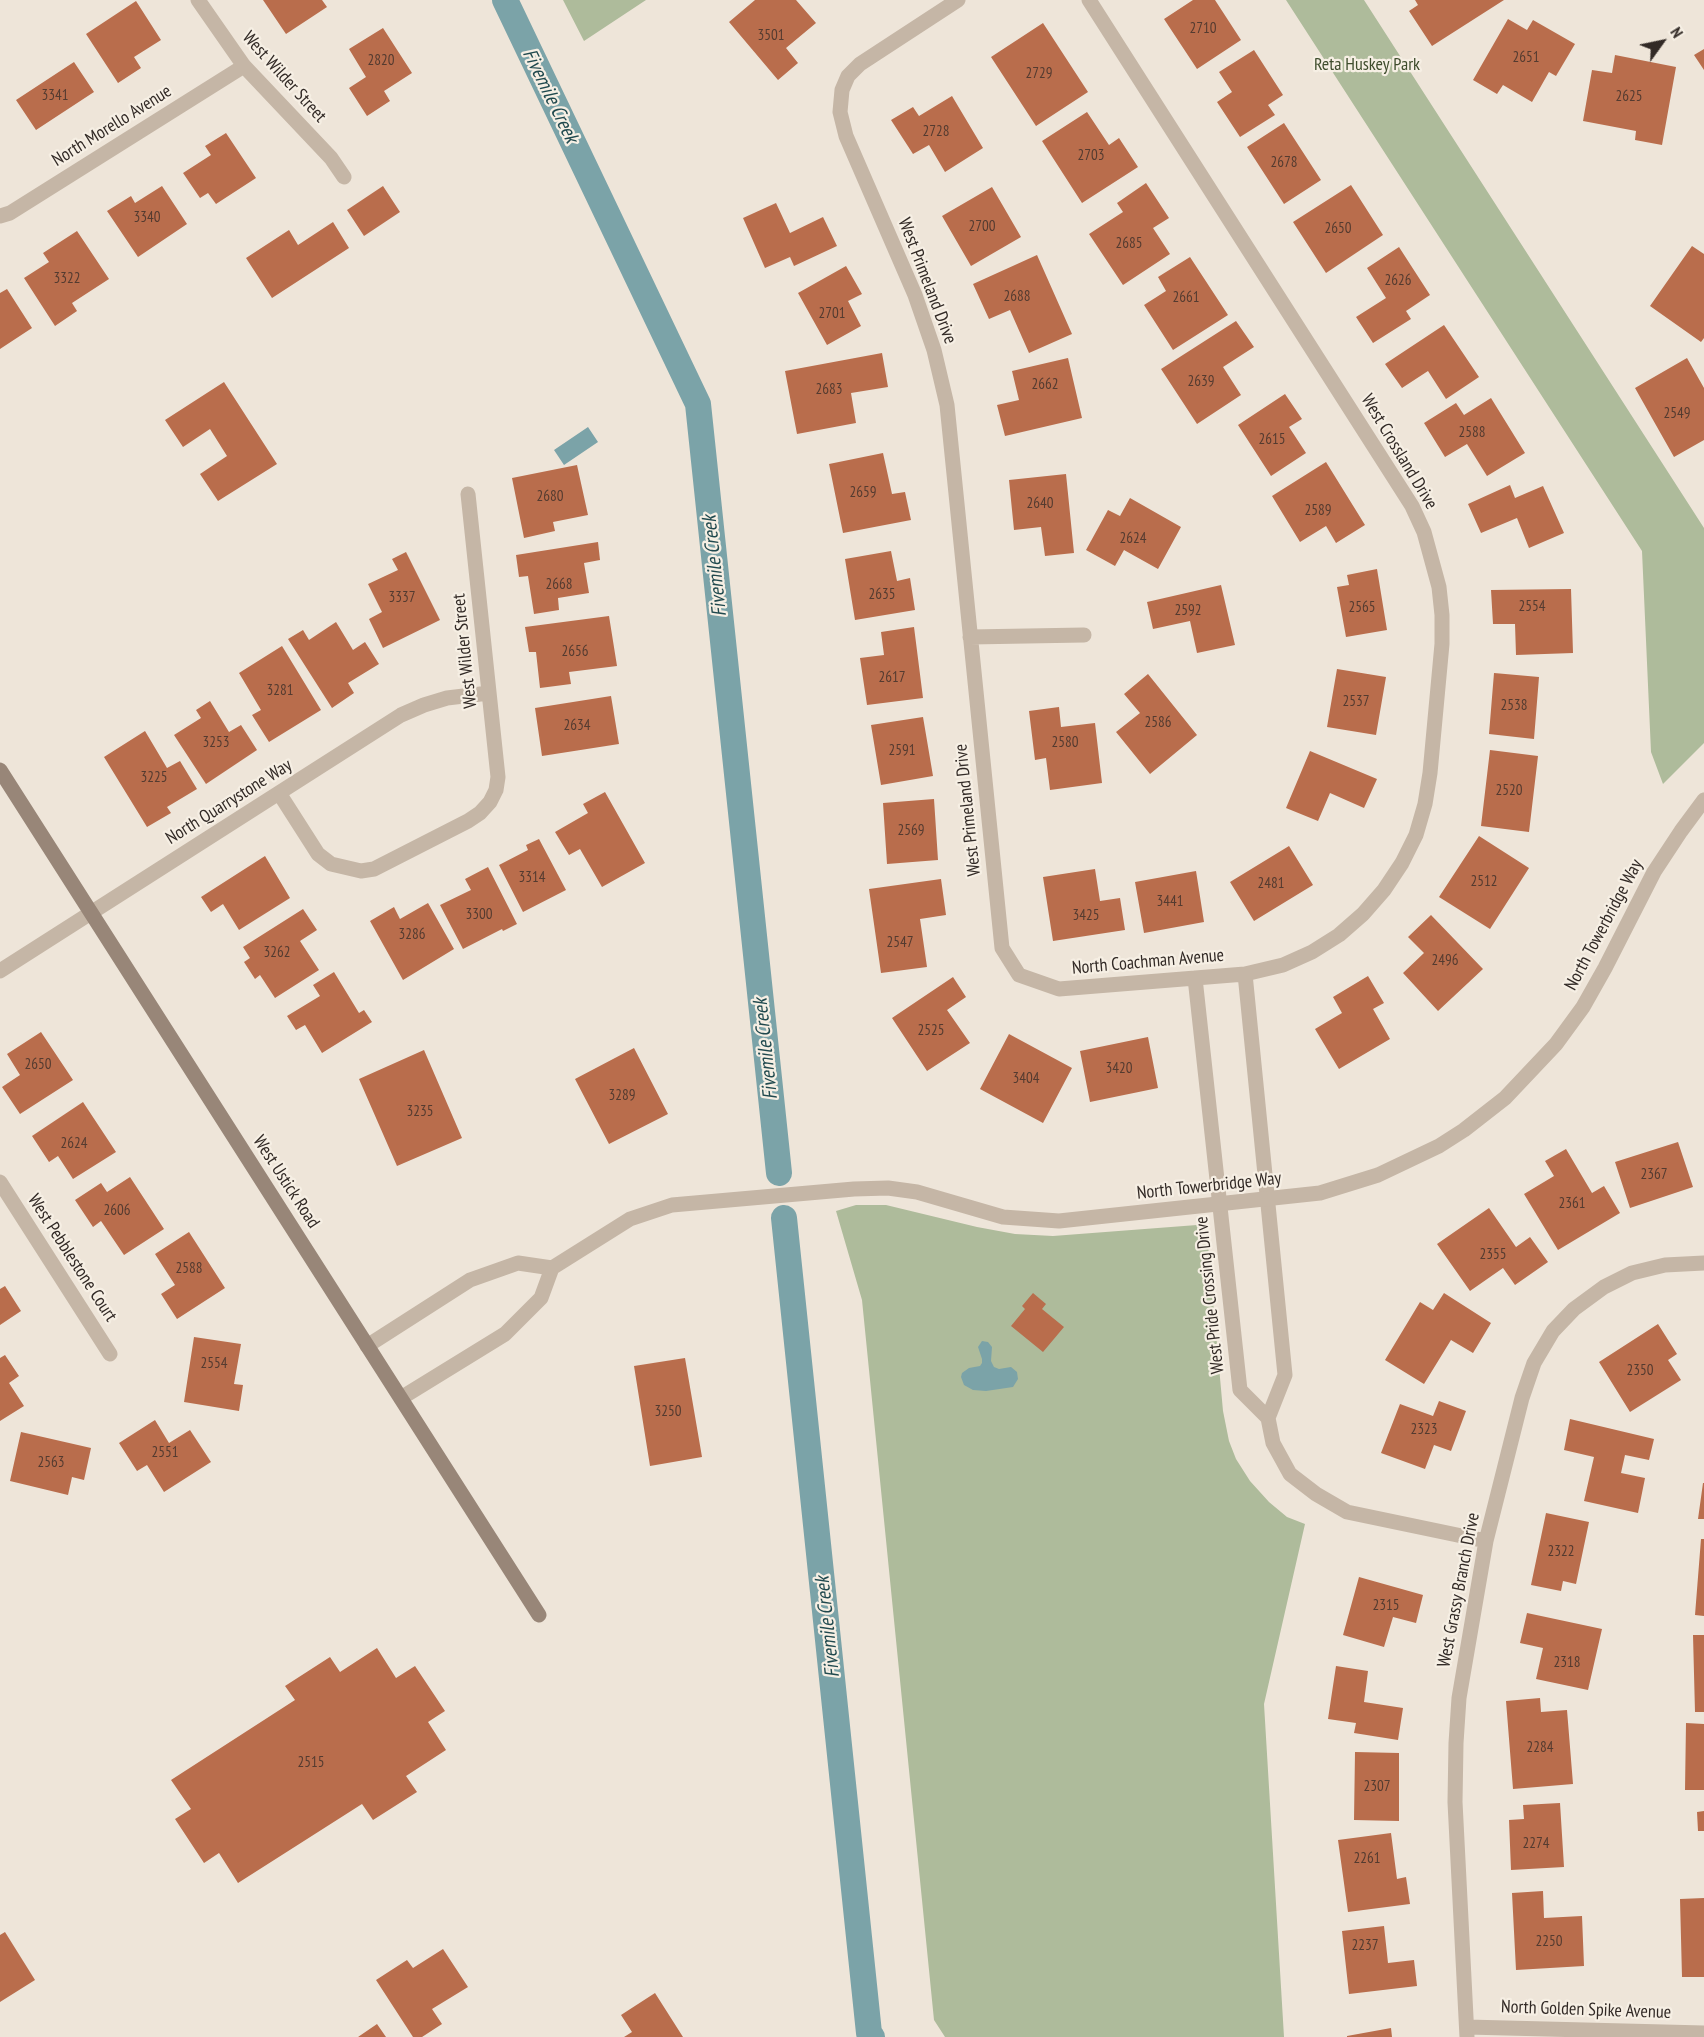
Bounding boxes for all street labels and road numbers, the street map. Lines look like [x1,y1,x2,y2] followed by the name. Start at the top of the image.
[237,27,331,127] street label: West Wilder Street
[48,81,176,171] street label: North Morello Avenue
[893,215,961,347] street label: West Primeland Drive
[1356,391,1442,513] street label: West Crossland Drive
[448,593,482,709] street label: West Wilder Street
[950,743,986,877] street label: West Primeland Drive
[162,755,296,849] street label: North Quarrystone Way
[1560,856,1648,994] street label: North Towerbridge Way
[1071,945,1225,979] street label: North Coachman Avenue
[248,1132,324,1232] street label: West Ustick Road
[1136,1168,1282,1204] street label: North Towerbridge Way
[23,1190,121,1326] street label: West Pebblestone Court
[1191,1215,1229,1375] street label: West Pride Crossing Drive
[1433,1511,1485,1669] street label: West Grassy Branch Drive
[1501,1996,1671,2024] street label: North Golden Spike Avenue

